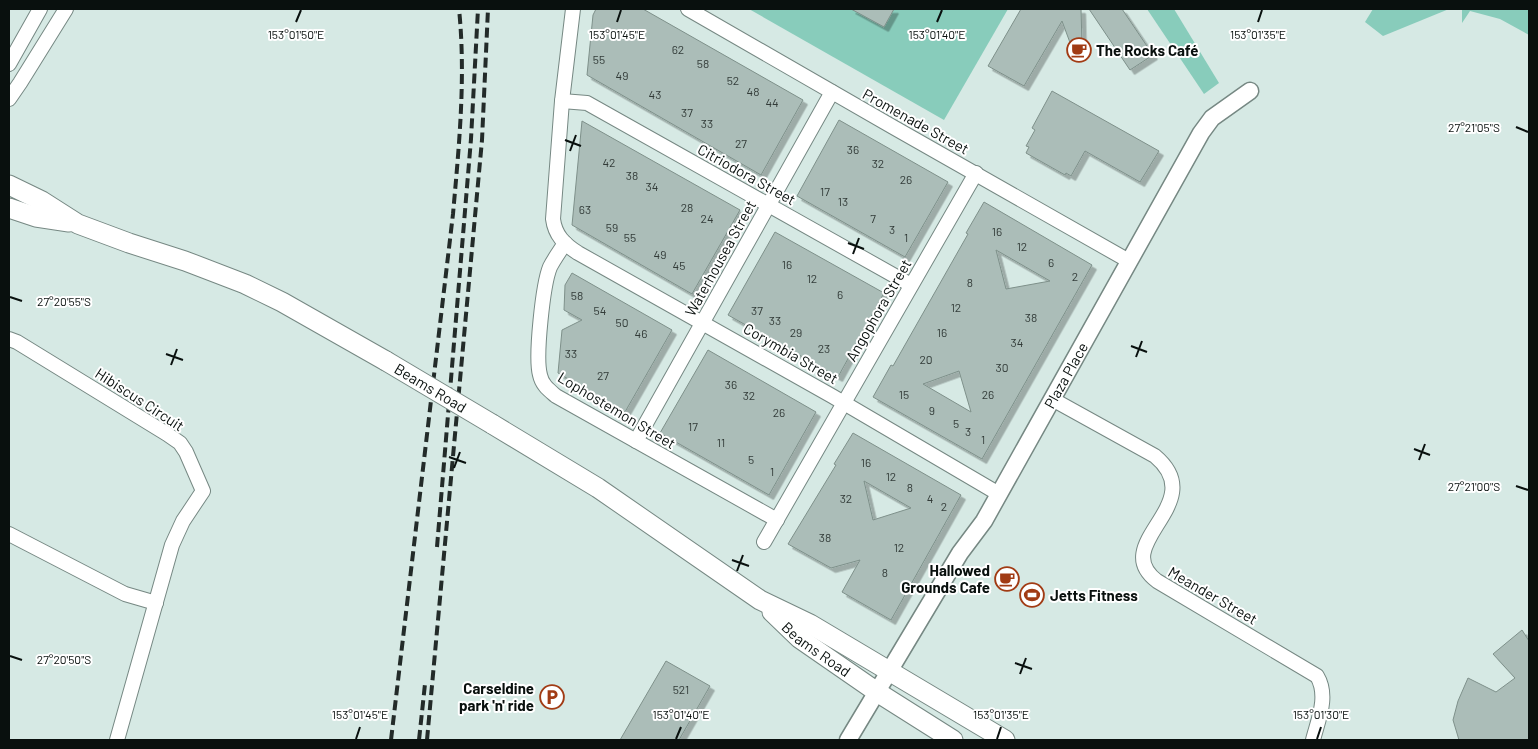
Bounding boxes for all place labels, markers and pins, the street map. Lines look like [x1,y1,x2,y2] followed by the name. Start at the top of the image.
[1066,37,1092,63] cafe icon: The Rocks Café
[1096,41,1198,59] place label: The Rocks Café
[901,561,990,596] place label: Hallowed Grounds Cafe
[994,566,1020,592] cafe icon: Hallowed Grounds Cafe
[1019,582,1045,608] sports icon: Jetts Fitness
[1050,586,1138,604] place label: Jetts Fitness
[459,679,534,714] place label: Carseldine park 'n' ride
[539,684,565,710] parking icon: Carseldine park 'n' ride

